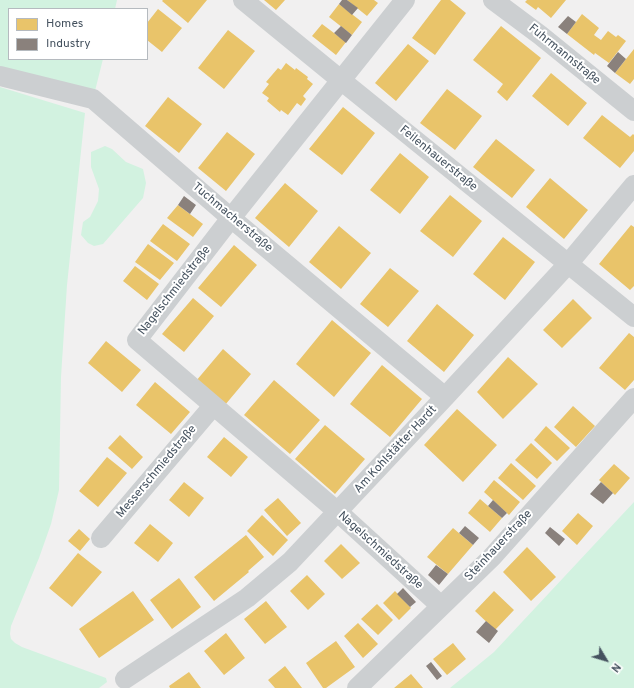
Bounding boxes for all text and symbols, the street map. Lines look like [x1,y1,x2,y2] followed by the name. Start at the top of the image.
[8,8,148,60] legend
[46,16,83,32] text: Homes
[525,22,603,88] street label: Fuhrmannstraße
[46,36,91,52] text: Industry
[396,123,480,195] street label: Feilenhauerstraße
[189,180,275,256] street label: Tuchmacherstraße
[136,243,214,339] street label: Nagelschmiedstraße
[352,403,440,497] street label: Am Kohlstätter Hardt
[114,423,200,521] street label: Messerschmiedstraße
[462,507,536,585] street label: Steinhauerstraße
[335,509,425,593] street label: Nagelschmiedstraße
[586,640,626,680] north arrow
[608,660,623,675] text: N

